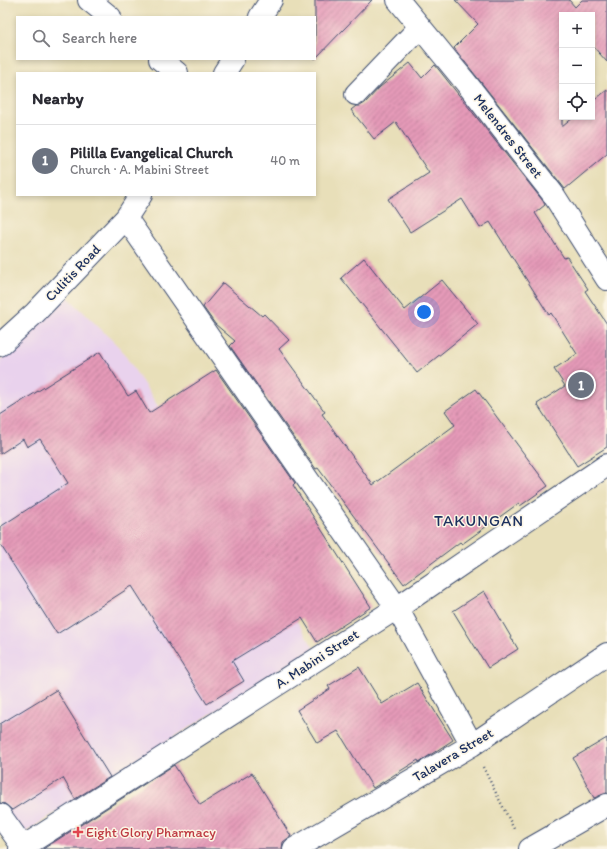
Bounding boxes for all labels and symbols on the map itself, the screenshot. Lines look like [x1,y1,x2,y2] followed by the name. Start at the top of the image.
[470,90,546,182] street label: Melendres Street
[42,241,105,305] street label: Culitis Road
[414,302,434,322] your location
[568,370,594,400] pin: 1
[434,511,524,530] district label: TAKUNGAN
[272,626,362,692] street label: A. Mabini Street
[410,724,496,786] street label: Talavera Street
[86,824,216,841] place label: Eight Glory Pharmacy
[73,827,83,837] marker: Eight Glory Pharmacy

